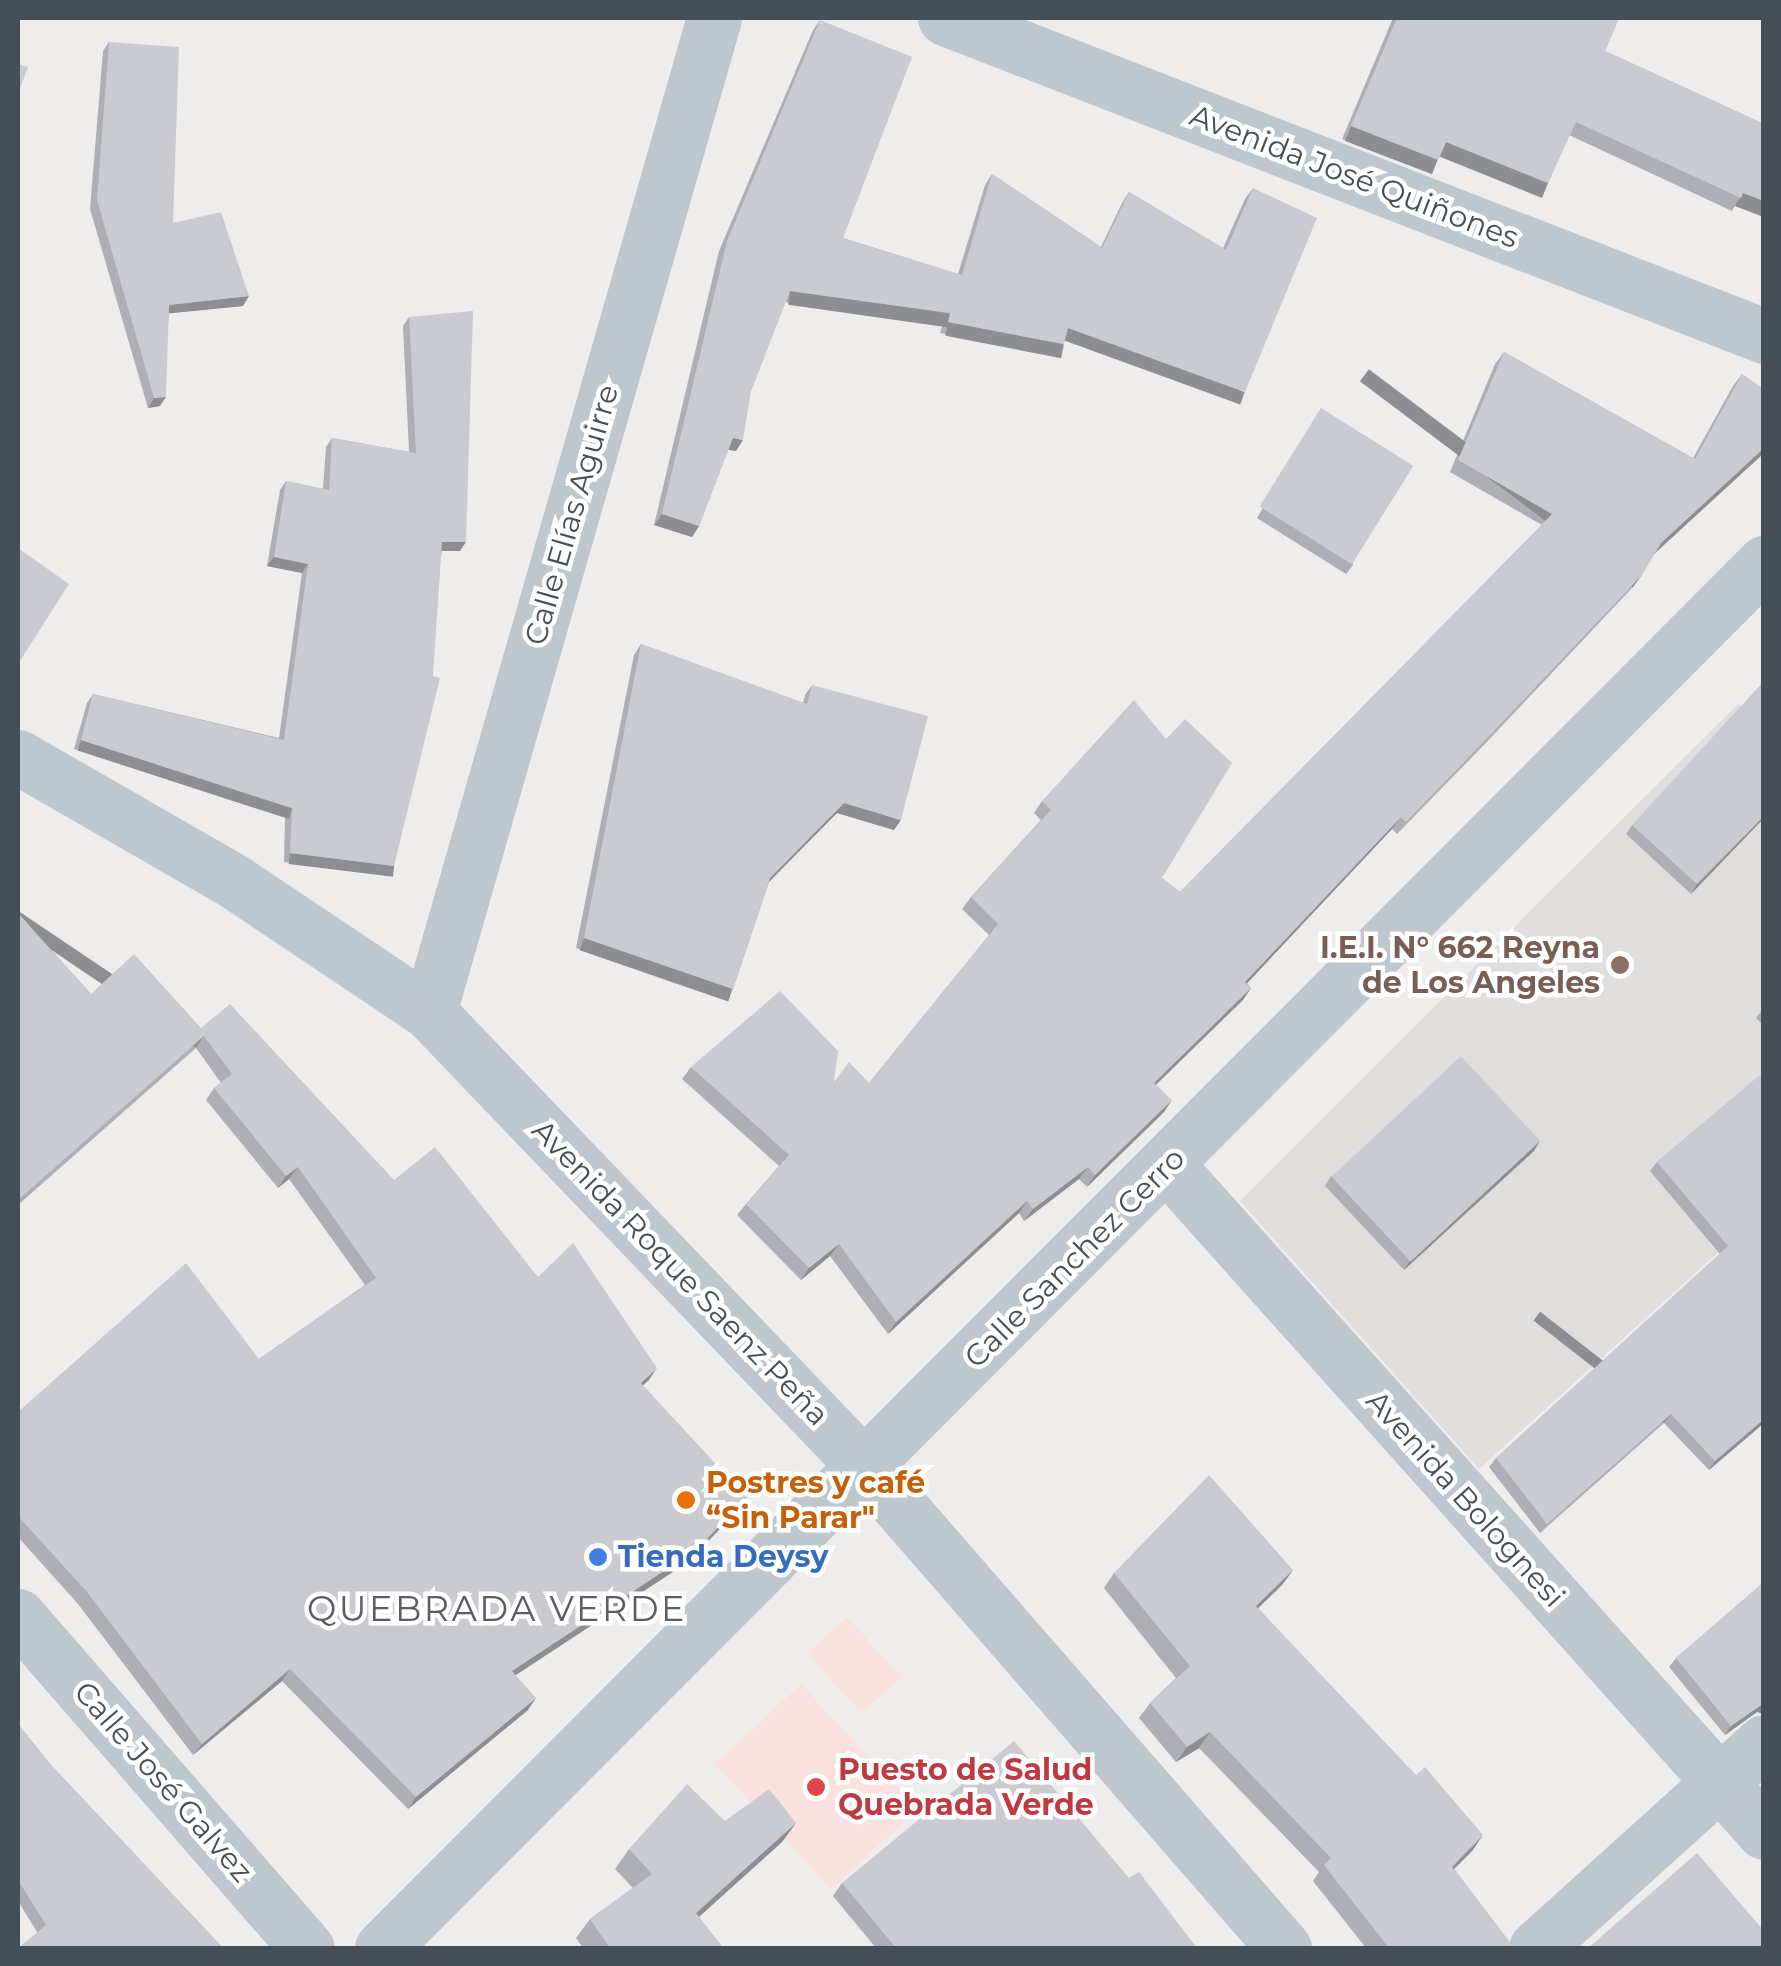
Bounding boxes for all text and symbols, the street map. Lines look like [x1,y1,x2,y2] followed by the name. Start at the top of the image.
[1185,98,1523,256] street label: Avenida José Quiñones
[518,381,626,649] street label: Calle Elías Aguirre
[1320,930,1600,1000] place label: I.E.I. N° 662 Reyna de Los Angeles
[1609,954,1631,976] marker: I.E.I. N° 662 Reyna de Los Angeles
[524,1113,836,1433] street label: Avenida Roque Saenz Peña
[957,1140,1193,1376] street label: Calle Sanchez Cerro
[1358,1383,1572,1615] street label: Avenida Bolognesi
[706,1465,925,1536] place label: Postres y café “Sin Parar"
[675,1489,697,1511] marker: Postres y café “Sin Parar"
[618,1539,828,1575] place label: Tienda Deysy
[587,1546,609,1568] marker: Tienda Deysy
[307,1588,687,1630] district label: QUEBRADA VERDE
[66,1675,260,1889] street label: Calle José Galvez
[838,1752,1094,1822] place label: Puesto de Salud Quebrada Verde
[803,1774,829,1800] marker: Puesto de Salud Quebrada Verde

